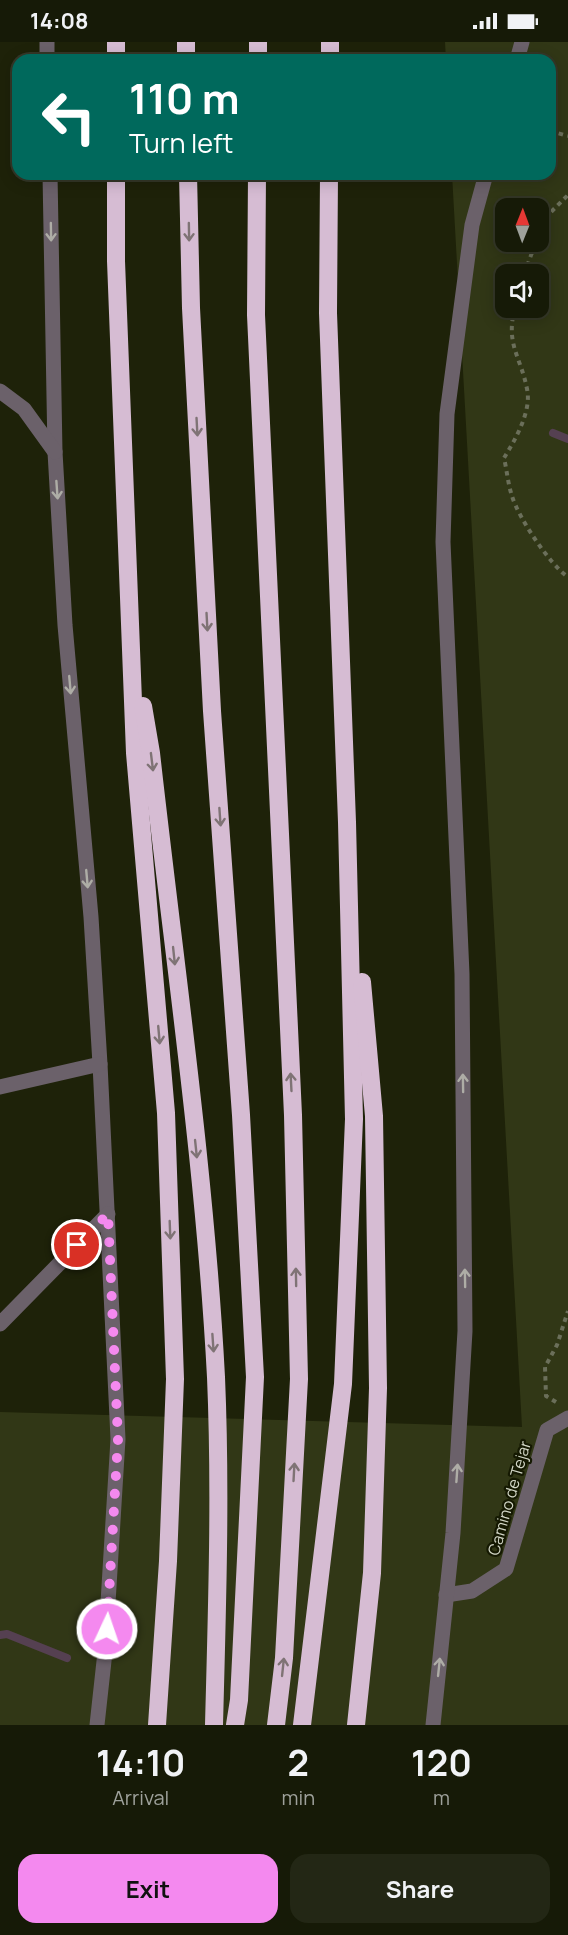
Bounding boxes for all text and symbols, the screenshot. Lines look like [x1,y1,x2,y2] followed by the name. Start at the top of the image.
[30,6,89,36] text: 14:08
[129,69,240,127] text: 110 m
[30,78,108,156] icon: left
[129,124,233,161] text: Turn left
[495,198,549,252] north arrow
[495,198,549,318] map controls
[45,222,56,242] one-way arrow
[184,222,195,242] one-way arrow
[495,264,549,318] button: sound
[192,417,203,437] one-way arrow
[52,480,63,500] one-way arrow
[202,612,213,632] one-way arrow
[65,674,76,694] one-way arrow
[147,751,158,771] one-way arrow
[214,806,225,826] one-way arrow
[82,869,93,889] one-way arrow
[169,945,180,965] one-way arrow
[154,1025,165,1045] one-way arrow
[286,1073,297,1093] one-way arrow
[457,1073,469,1093] one-way arrow
[191,1139,202,1159] one-way arrow
[51,1219,102,1270] pin
[164,1220,176,1239] one-way arrow
[60,1228,93,1261] icon: arrive
[291,1268,302,1288] one-way arrow
[459,1268,471,1288] one-way arrow
[208,1333,219,1353] one-way arrow
[482,1438,536,1558] street label: Camino de Tejar
[288,1463,299,1483] one-way arrow
[451,1463,462,1483] one-way arrow
[75,1597,139,1661] position arrow
[278,1657,289,1677] one-way arrow
[434,1657,445,1677] one-way arrow
[96,1738,185,1787] text: 14:10
[288,1738,309,1787] text: 2
[411,1738,472,1787] text: 120
[112,1784,169,1811] text: Arrival
[282,1784,315,1811] text: min
[433,1784,450,1811] text: m
[18,1854,278,1923] button: Exit
[290,1854,550,1923] button: Share

